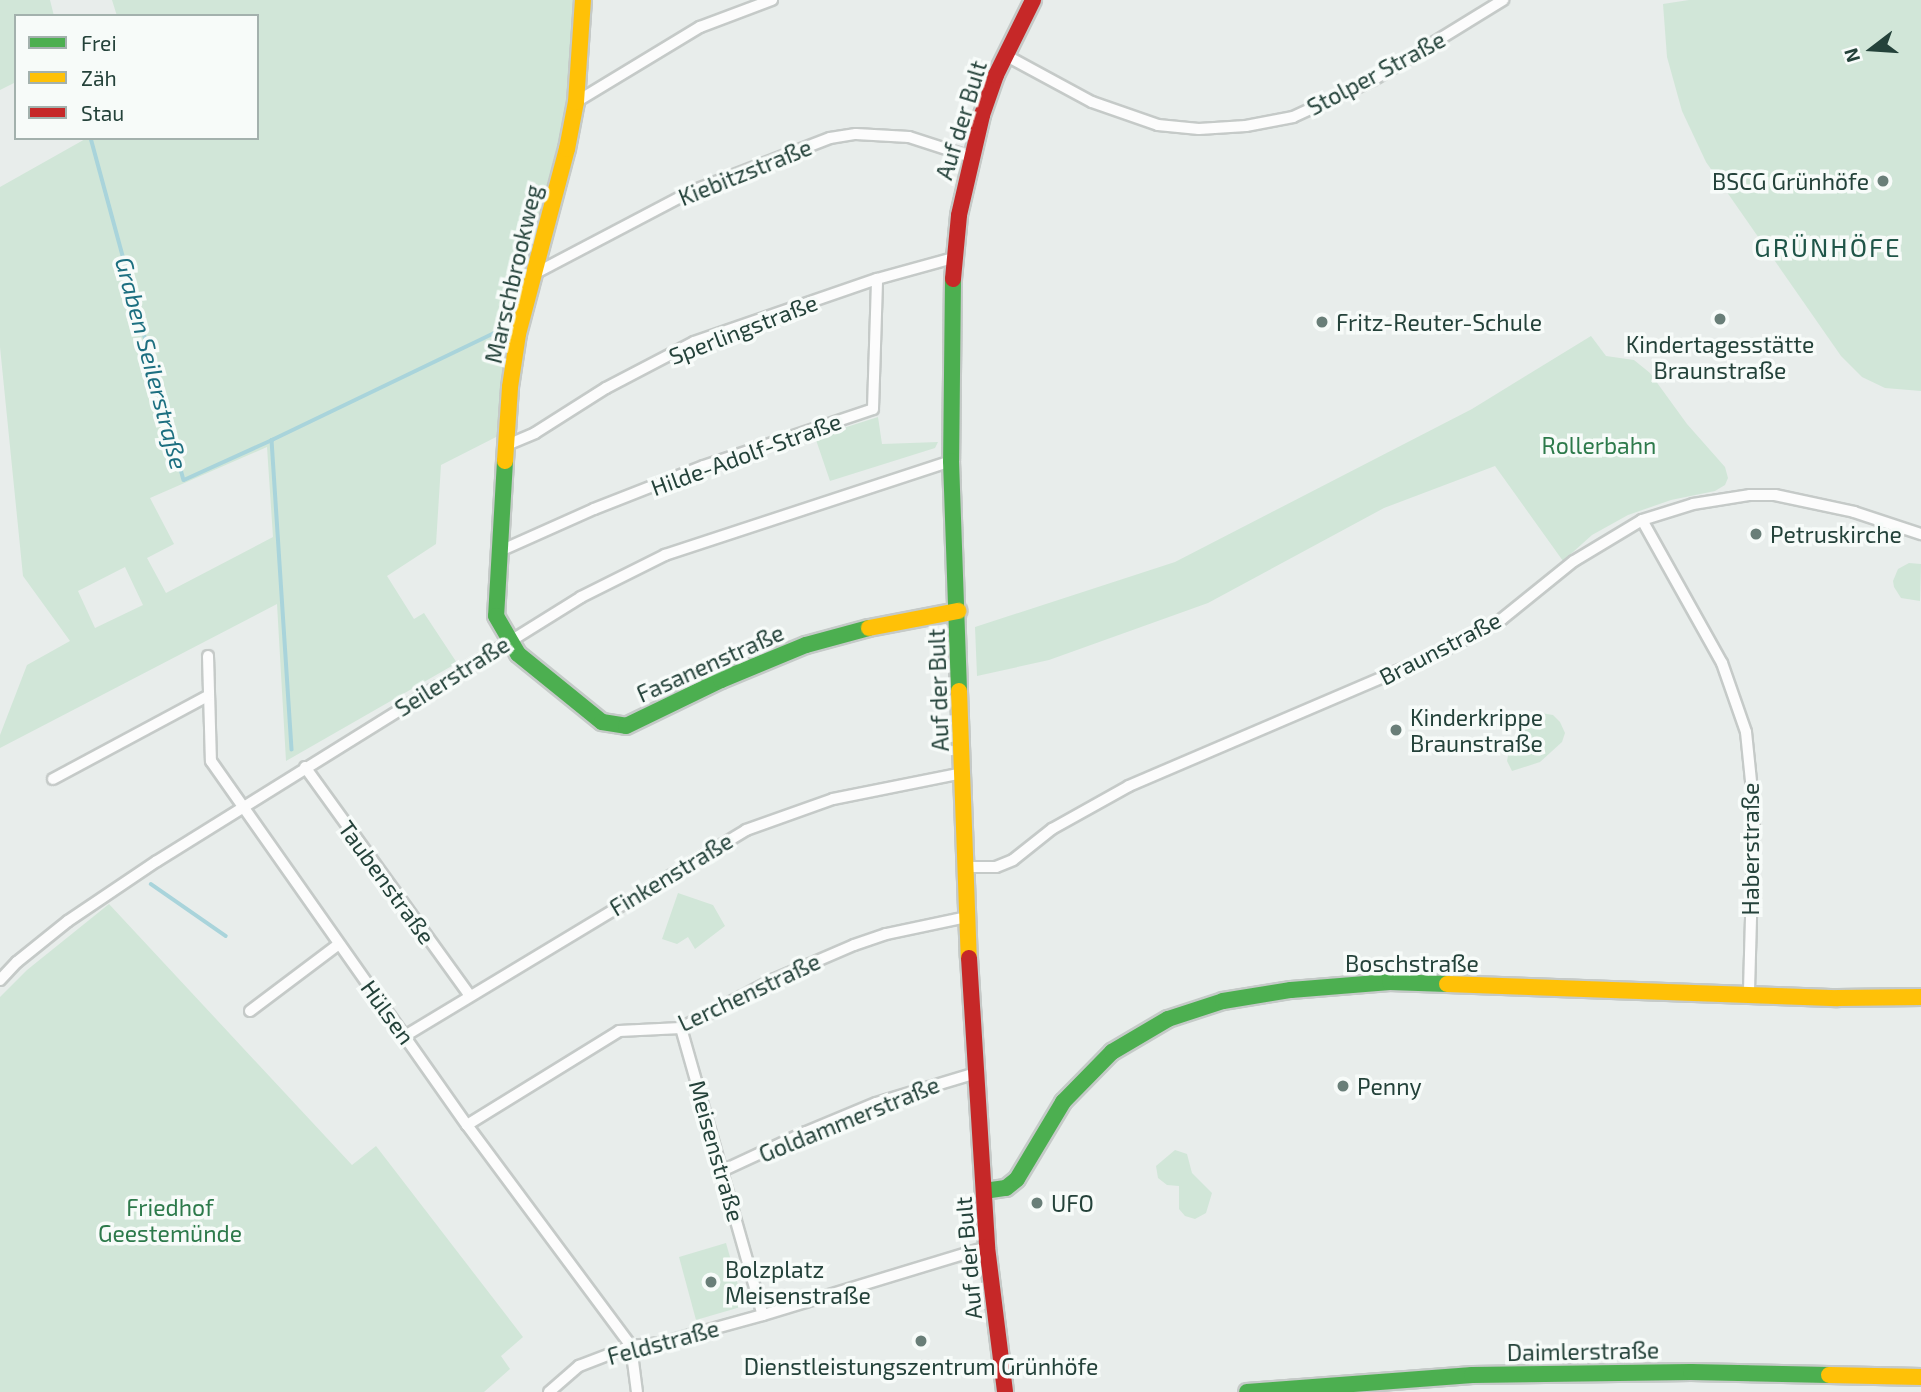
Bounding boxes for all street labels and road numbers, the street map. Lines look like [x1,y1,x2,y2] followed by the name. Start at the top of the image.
[1302,25,1450,121] street label: Stolper Straße
[930,57,992,183] street label: Auf der Bult
[674,133,816,211] street label: Kiebitzstraße
[479,182,547,366] street label: Marschbrookweg
[665,288,821,370] street label: Sperlingstraße
[647,407,845,501] street label: Hilde-Adolf-Straße
[1375,606,1505,690] street label: Braunstraße
[632,618,788,708] street label: Fasanenstraße
[922,628,954,752] street label: Auf der Bult
[390,630,514,722] street label: Seilerstraße
[1736,783,1764,915] street label: Haberstraße
[333,815,441,949] street label: Taubenstraße
[604,826,738,922] street label: Finkenstraße
[674,947,824,1037] street label: Lerchenstraße
[1345,949,1479,977] street label: Boschstraße
[355,974,421,1050] street label: Hülsen
[755,1070,943,1168] street label: Goldammerstraße
[684,1077,750,1225] street label: Meisenstraße
[949,1195,987,1321] street label: Auf der Bult
[604,1314,722,1370] street label: Feldstraße
[1507,1336,1659,1366] street label: Daimlerstraße

